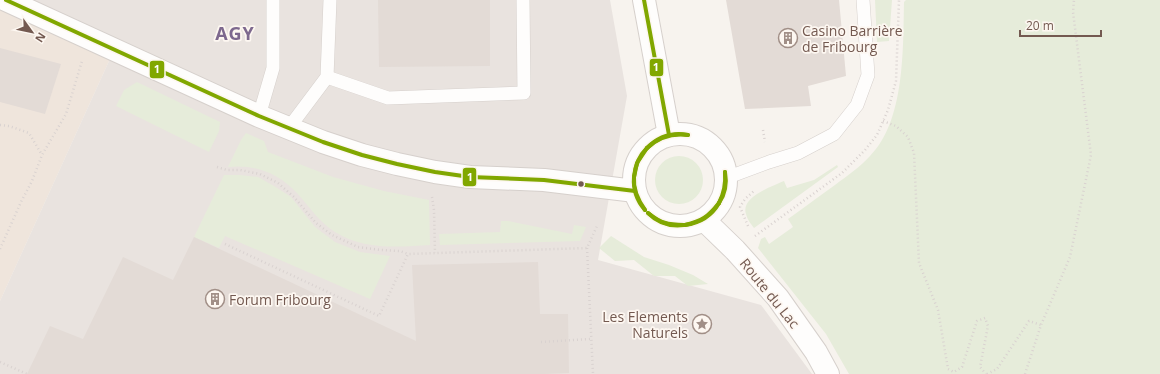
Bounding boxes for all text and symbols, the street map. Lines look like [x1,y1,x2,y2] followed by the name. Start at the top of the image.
[12,12,52,52] north arrow
[1020,12,1101,38] scale bar
[1026,17,1054,34] text: 20 m
[215,21,255,45] district label: AGY
[802,21,903,56] place label: Casino Barrière de Fribourg
[777,27,799,49] building icon: Casino Barrière de Fribourg
[32,30,50,46] text: N
[649,58,664,77] line badge: 1
[653,59,659,74] text: 1
[149,60,165,79] line badge: 1
[154,61,160,76] text: 1
[462,167,477,187] line badge: 1
[467,169,473,184] text: 1
[576,179,586,189] unlabelled marker
[736,254,804,332] street label: Route du Lac
[204,288,226,310] building icon: Forum Fribourg
[229,290,331,309] place label: Forum Fribourg
[602,307,688,342] place label: Les Elements Naturels
[691,313,713,335] place icon: Les Elements Naturels

